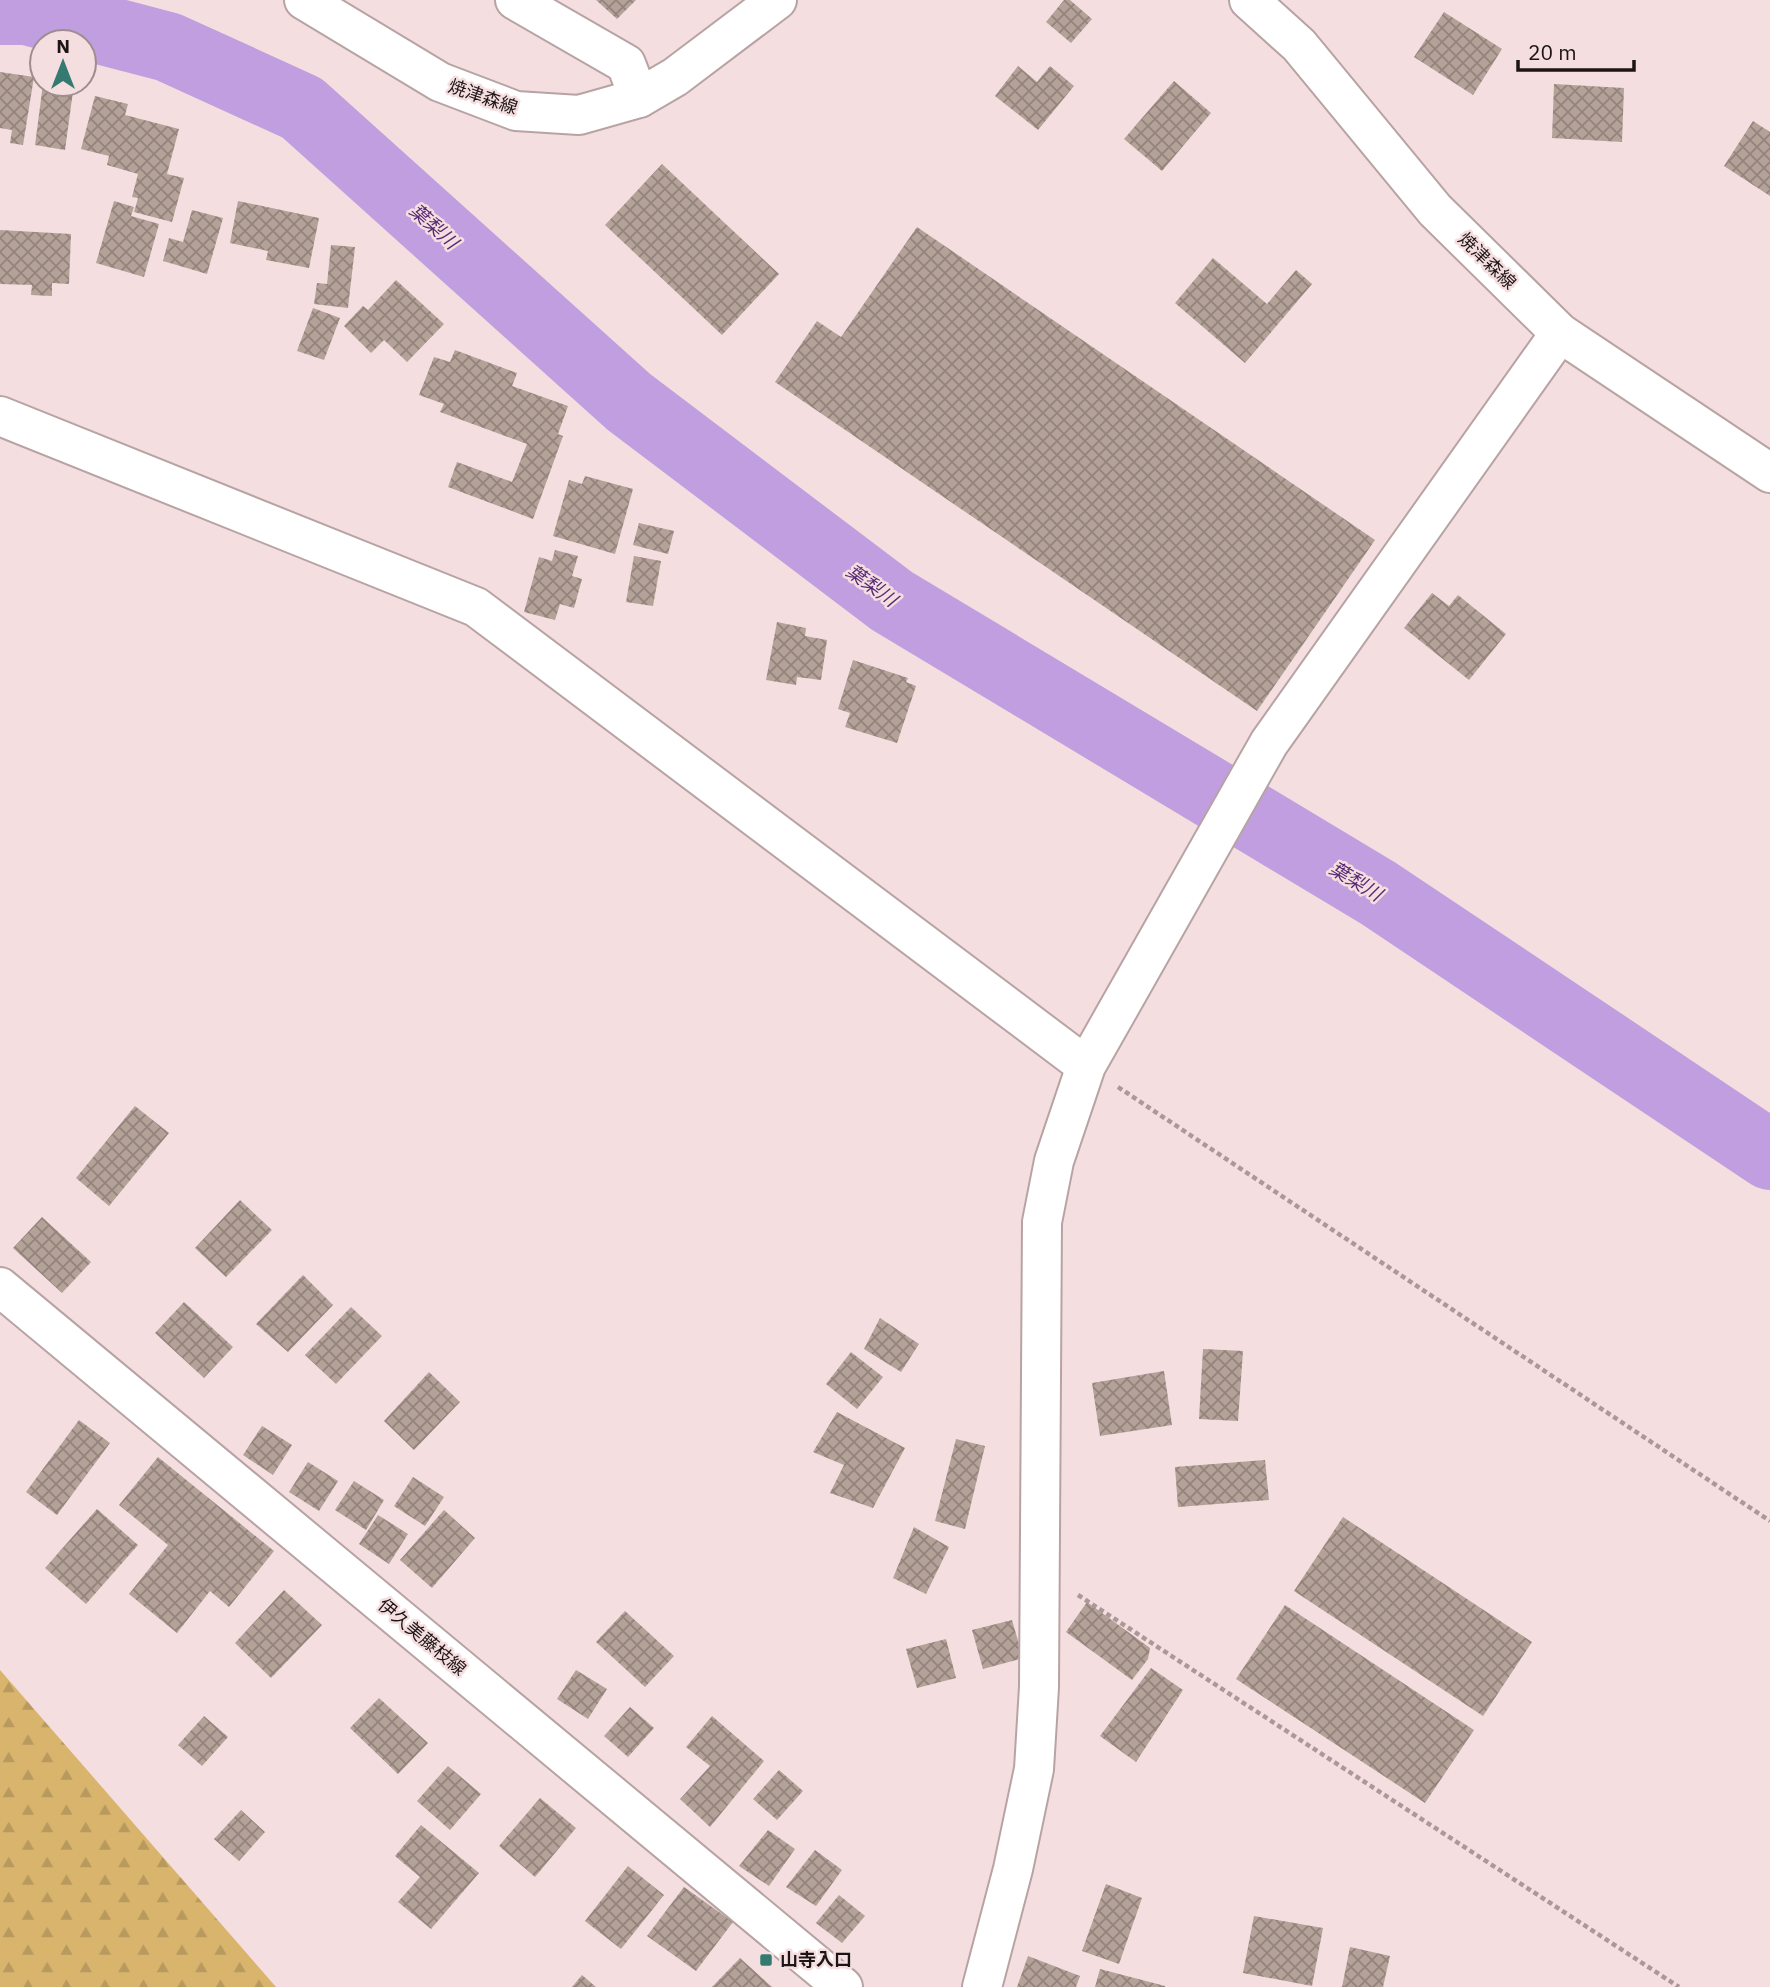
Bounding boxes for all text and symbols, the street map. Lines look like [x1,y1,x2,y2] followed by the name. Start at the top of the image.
[28,28,98,98] north arrow
[1518,28,1634,72] scale bar
[56,34,70,58] text: N
[1528,38,1577,66] text: 20 m
[445,74,521,119] street label: 焼津森線
[405,198,465,255] water label: 葉梨川
[1453,227,1521,294] street label: 焼津森線
[842,559,904,613] water label: 葉梨川
[1325,856,1388,907] water label: 葉梨川
[374,1593,471,1680] street label: 伊久美藤枝線
[780,1948,852,1971] place label: 山寺入口
[758,1952,774,1968] marker: 山寺入口

